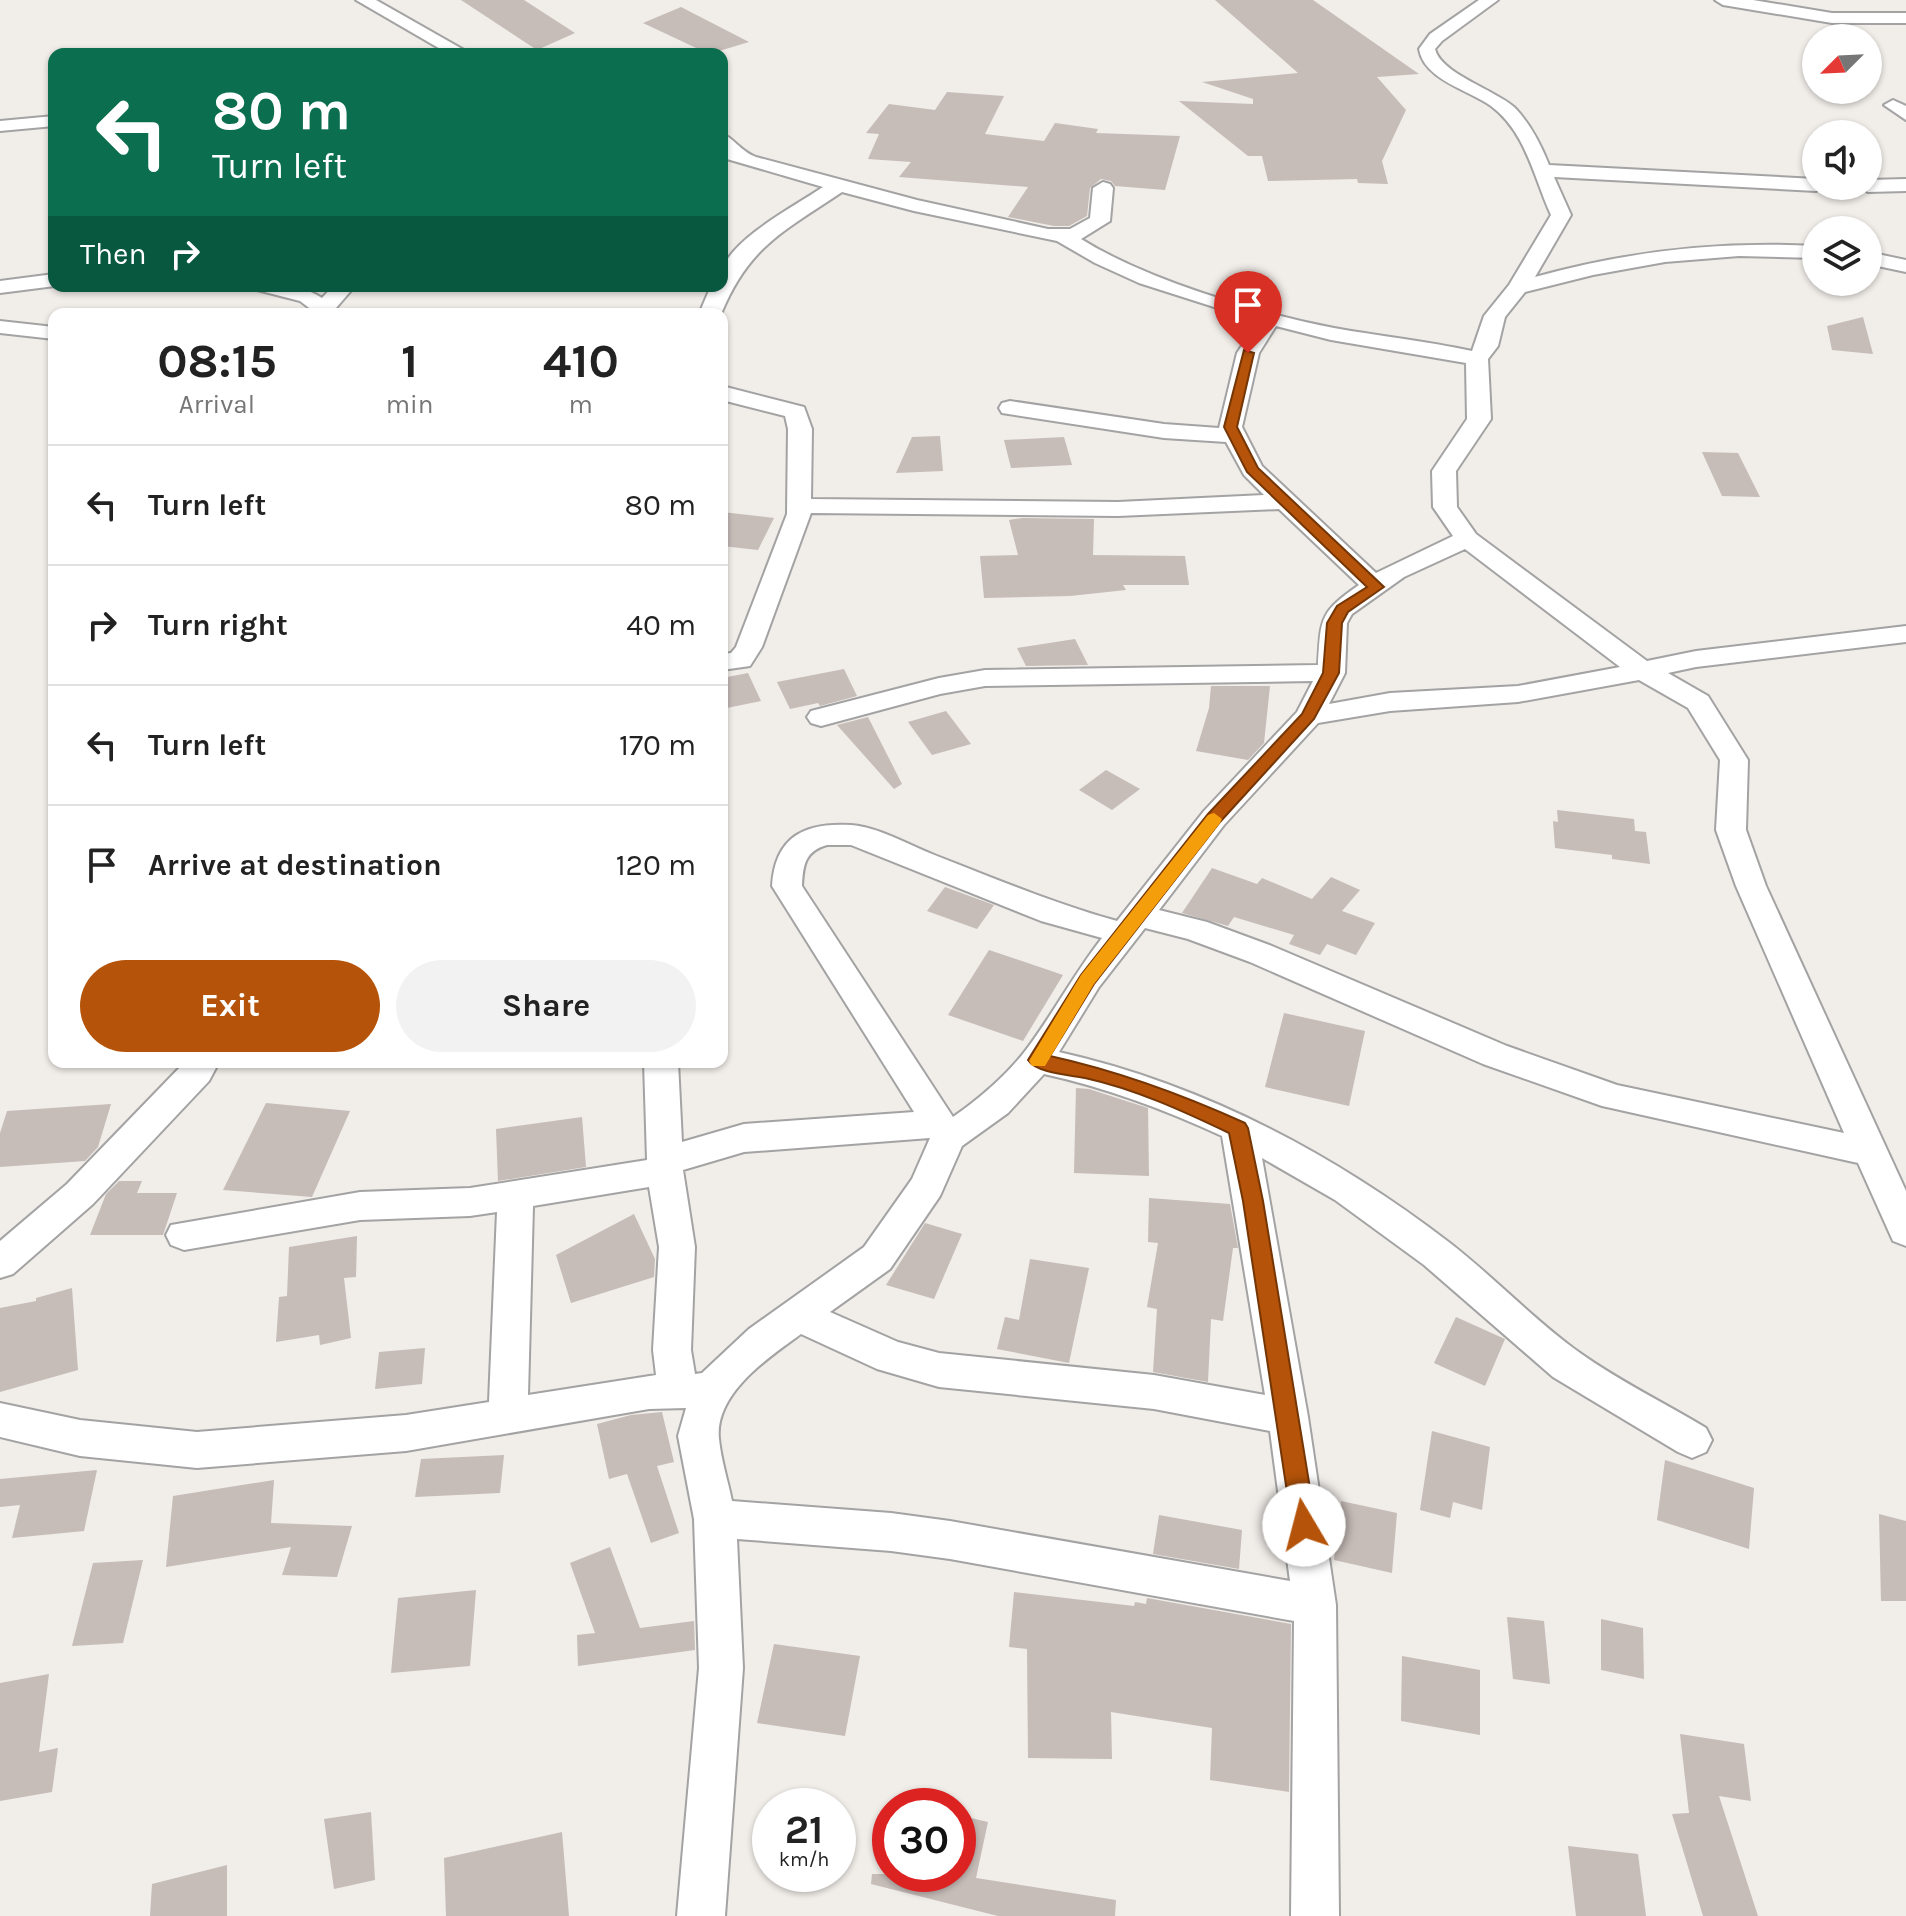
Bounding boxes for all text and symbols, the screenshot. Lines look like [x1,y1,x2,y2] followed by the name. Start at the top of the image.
[1802,24,1882,104] north arrow
[1802,24,1882,296] map controls
[212,78,351,143] text: 80 m
[80,80,184,184] icon: left
[1802,120,1882,200] button: sound
[212,145,347,187] text: Turn left
[1802,216,1882,296] button: layers
[163,232,207,276] icon: right
[80,236,147,272] text: Then
[1214,271,1282,353] pin
[1226,283,1270,327] icon: arrive
[157,333,277,389] text: 08:15
[401,333,418,389] text: 1
[543,333,619,389] text: 410
[179,389,255,420] text: Arrival
[386,389,434,420] text: min
[569,389,593,420] text: m
[80,483,124,527] icon: left
[148,487,266,523] text: Turn left
[625,487,696,523] text: 80 m
[80,603,124,647] icon: right
[148,607,288,643] text: Turn right
[626,607,696,643] text: 40 m
[80,723,124,767] icon: left
[148,727,266,763] text: Turn left
[619,727,696,763] text: 170 m
[80,843,124,887] icon: arrive
[148,847,442,883] text: Arrive at destination
[616,847,696,883] text: 120 m
[80,960,380,1052] button: Exit
[396,960,696,1052] button: Share
[1262,1483,1346,1567] position arrow
[872,1788,976,1892] speed limit sign: 30
[785,1806,823,1853] text: 21
[779,1848,829,1871] text: km/h

